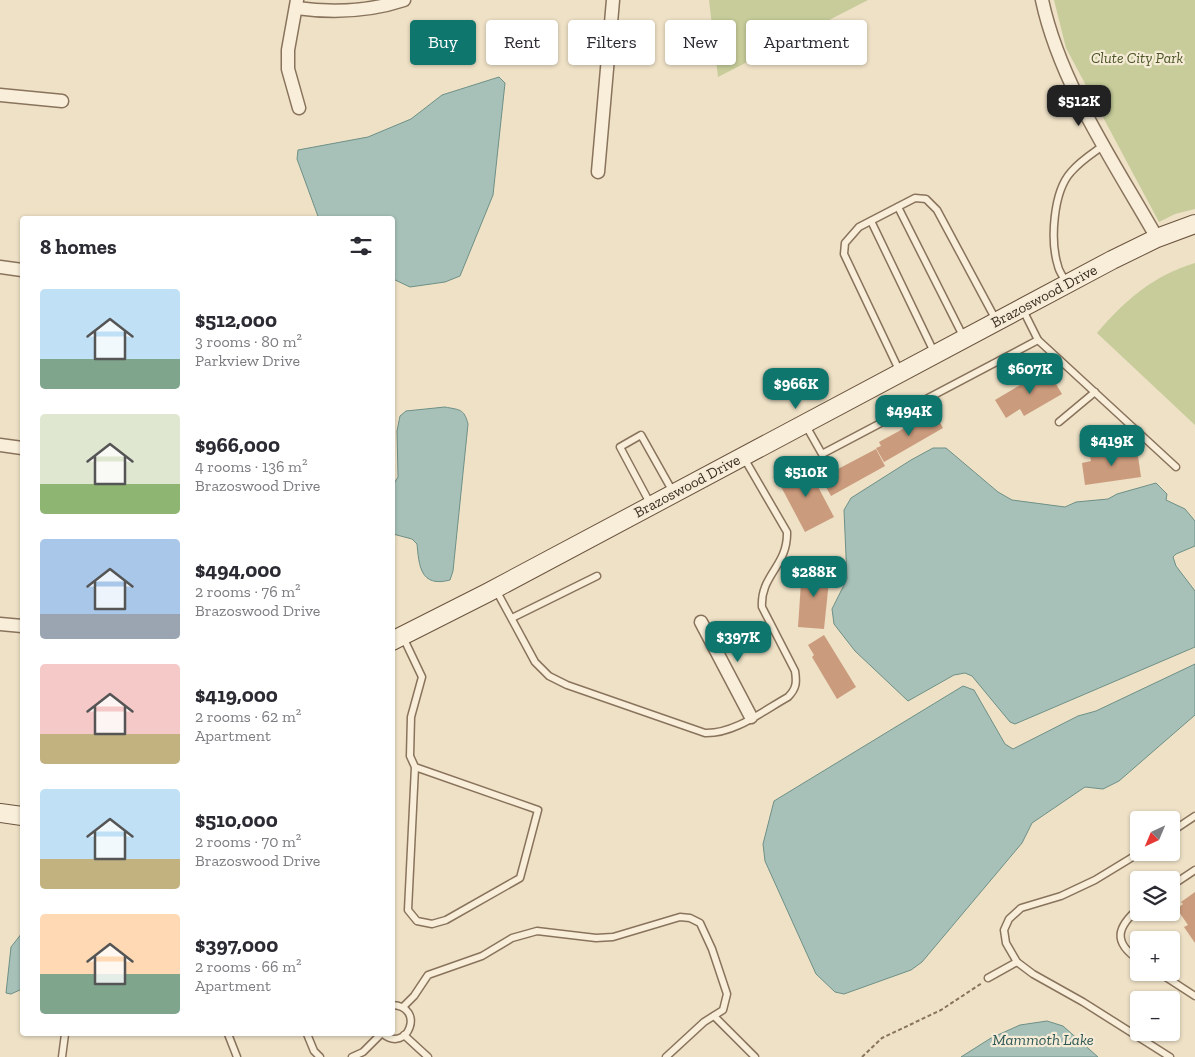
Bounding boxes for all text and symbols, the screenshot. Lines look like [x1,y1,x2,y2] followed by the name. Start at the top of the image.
[410,20,476,65] chip: Buy
[486,20,558,65] chip: Rent
[568,20,655,65] chip: Filters
[665,20,736,65] chip: New
[746,20,867,65] chip: Apartment
[1091,49,1183,67] park label: Clute City Park
[1044,84,1114,127] pin: $512K
[1058,91,1100,110] text: $512K
[347,232,375,260] icon: filters
[40,234,117,259] text: 8 homes
[988,260,1100,332] street label: Brazoswood Drive
[195,307,277,332] text: $512,000
[80,309,140,369] icon: home
[195,332,302,351] text: 3 rooms · 80 m²
[195,351,300,370] text: Parkview Drive
[995,352,1065,395] pin: $607K
[1008,359,1052,378] text: $607K
[761,368,831,410] pin: $966K
[774,374,818,393] text: $966K
[874,394,944,437] pin: $494K
[886,401,932,420] text: $494K
[1077,424,1147,467] pin: $419K
[1091,431,1133,450] text: $419K
[195,432,280,457] text: $966,000
[80,434,140,494] icon: home
[631,450,743,522] street label: Brazoswood Drive
[771,456,841,498] pin: $510K
[195,457,307,476] text: 4 rooms · 136 m²
[785,462,827,481] text: $510K
[195,476,320,495] text: Brazoswood Drive
[779,556,849,598] pin: $288K
[195,557,281,582] text: $494,000
[80,559,140,619] icon: home
[792,562,836,581] text: $288K
[195,582,301,601] text: 2 rooms · 76 m²
[195,601,320,620] text: Brazoswood Drive
[703,620,773,663] pin: $397K
[716,627,760,646] text: $397K
[195,682,278,707] text: $419,000
[80,684,140,744] icon: home
[195,707,301,726] text: 2 rooms · 62 m²
[195,726,271,745] text: Apartment
[195,807,278,832] text: $510,000
[80,809,140,869] icon: home
[1130,811,1180,861] north arrow
[1130,811,1180,1041] map controls
[195,832,301,851] text: 2 rooms · 70 m²
[195,851,320,870] text: Brazoswood Drive
[1130,871,1180,921] button: layers
[1130,931,1180,981] button: +
[195,932,278,957] text: $397,000
[80,934,140,994] icon: home
[195,957,302,976] text: 2 rooms · 66 m²
[195,976,271,995] text: Apartment
[1130,991,1180,1041] button: −
[992,1030,1094,1049] water label: Mammoth Lake

